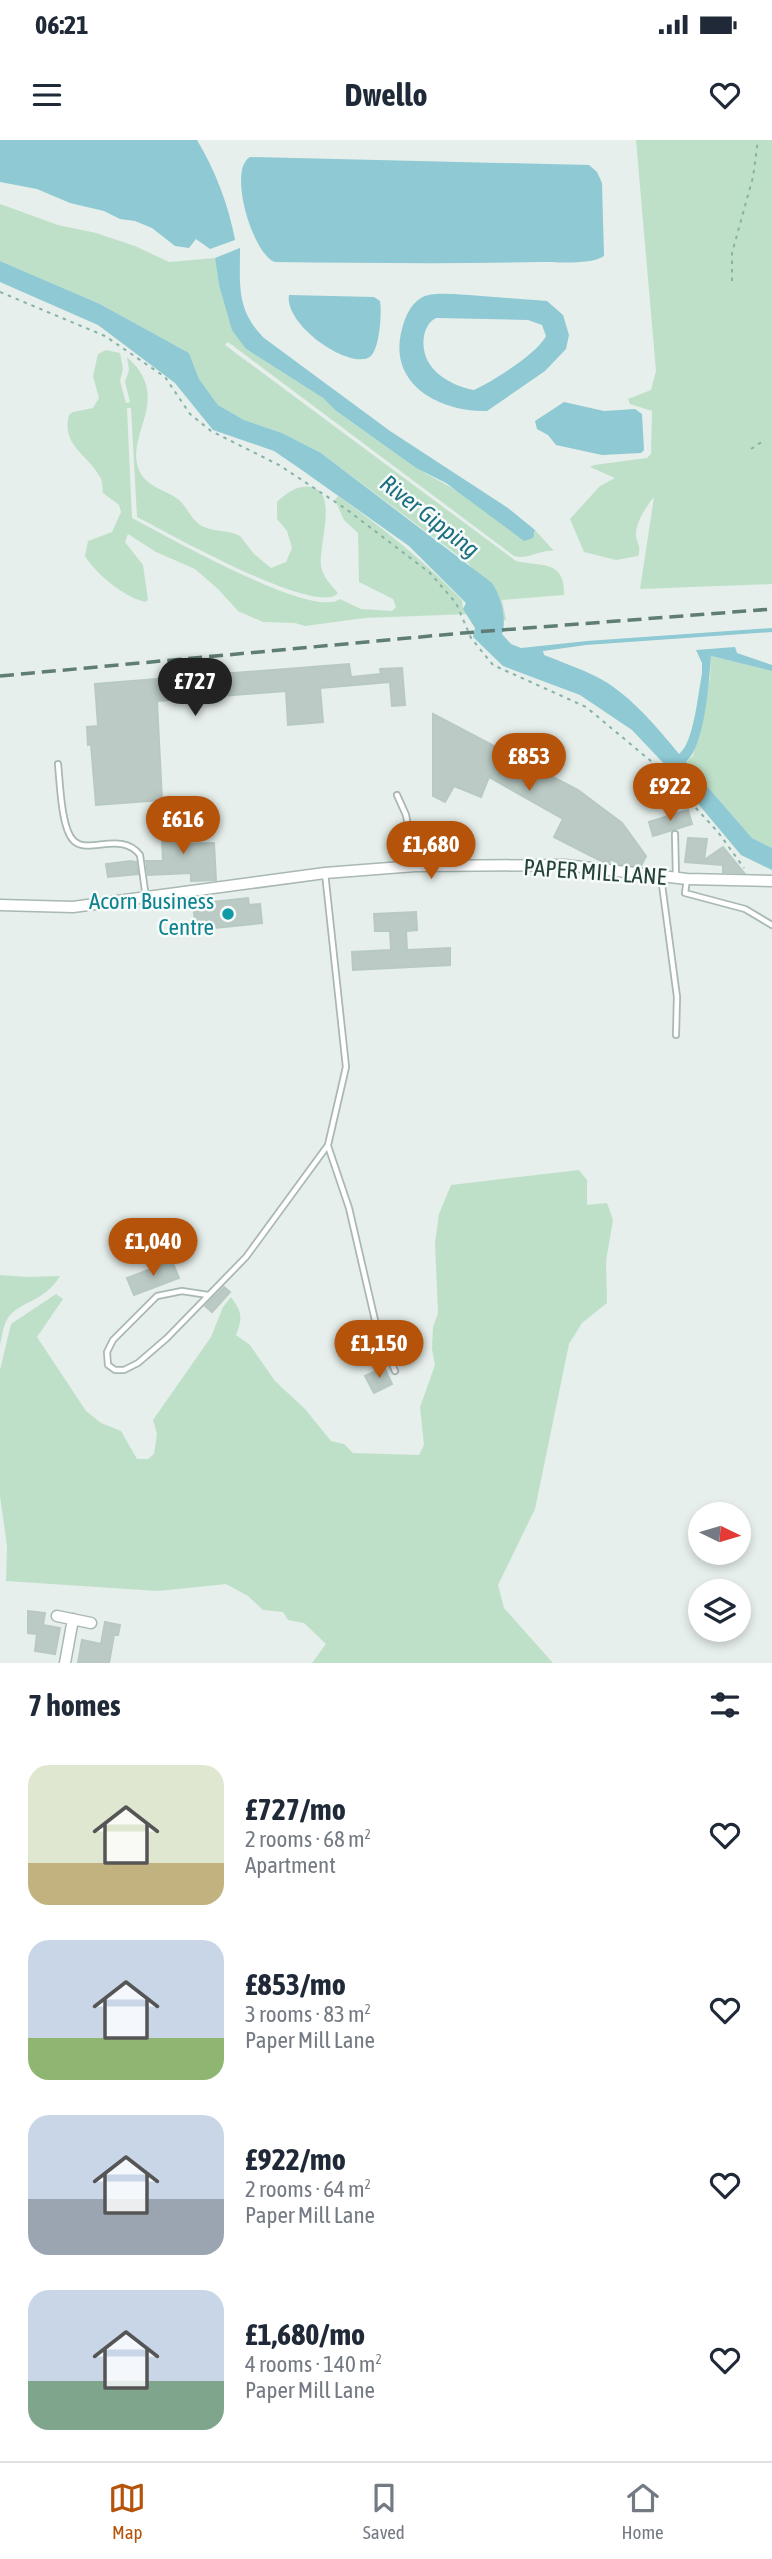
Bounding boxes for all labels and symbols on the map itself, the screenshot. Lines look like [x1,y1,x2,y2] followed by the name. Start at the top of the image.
[375,469,485,563] water label: River Gipping
[154,658,236,718] pin: £727
[488,734,570,793] pin: £853
[629,764,711,823] pin: £922
[142,796,224,856] pin: £616
[374,822,488,881] pin: £1,680
[523,854,667,890] street label: PAPER MILL LANE
[89,888,214,940] place label: Acorn Business Centre
[220,906,236,922] marker: Acorn Business Centre
[96,1218,210,1278] pin: £1,040
[322,1320,436,1380] pin: £1,150
[688,1502,751,1564] north arrow

